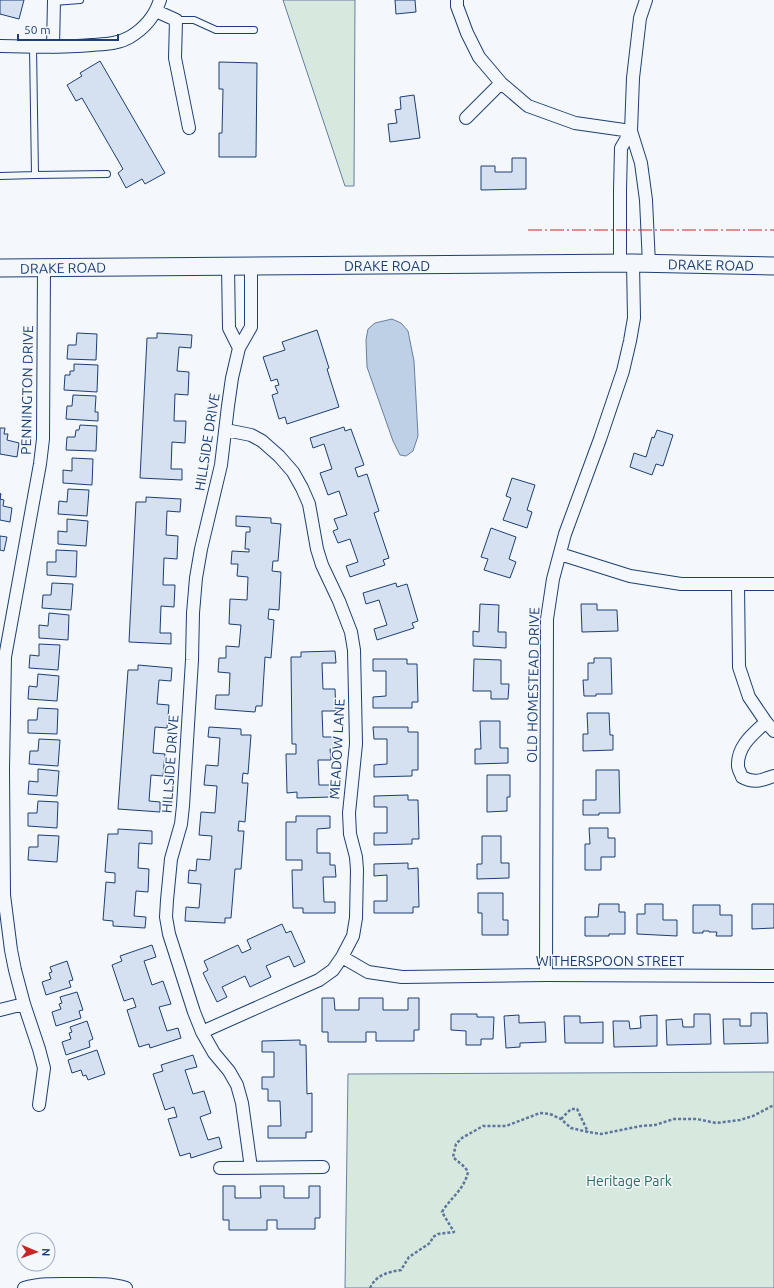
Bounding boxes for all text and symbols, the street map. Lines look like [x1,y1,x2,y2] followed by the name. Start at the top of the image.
[18,16,118,42] scale bar
[24,23,51,36] text: 50 m
[668,256,754,274] street label: DRAKE ROAD
[344,258,430,274] street label: DRAKE ROAD
[20,259,106,277] street label: DRAKE ROAD
[18,325,36,455] street label: PENNINGTON DRIVE
[191,392,223,492] street label: HILLSIDE DRIVE
[524,607,542,763] street label: OLD HOMESTEAD DRIVE
[326,698,348,800] street label: MEADOW LANE
[159,714,181,814] street label: HILLSIDE DRIVE
[536,953,685,969] street label: WITHERSPOON STREET
[586,1173,672,1189] park label: Heritage Park
[16,1232,56,1272] north arrow
[40,1248,52,1257] text: N

